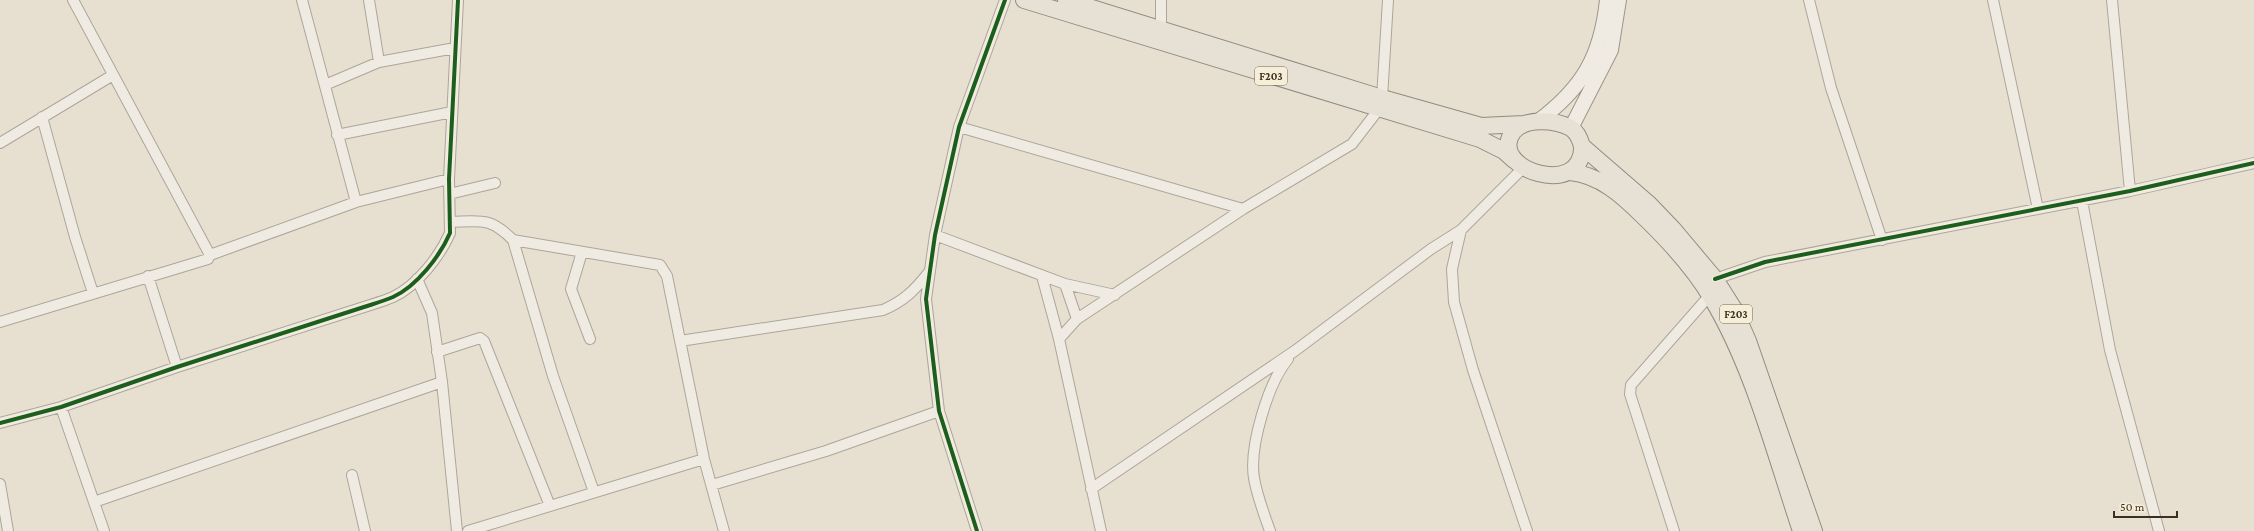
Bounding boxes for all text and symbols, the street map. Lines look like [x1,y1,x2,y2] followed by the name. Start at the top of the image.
[1255,67,1287,85] road number: F203
[1720,305,1752,323] road number: F203
[2114,493,2177,519] scale bar
[2120,500,2145,514] text: 50 m

